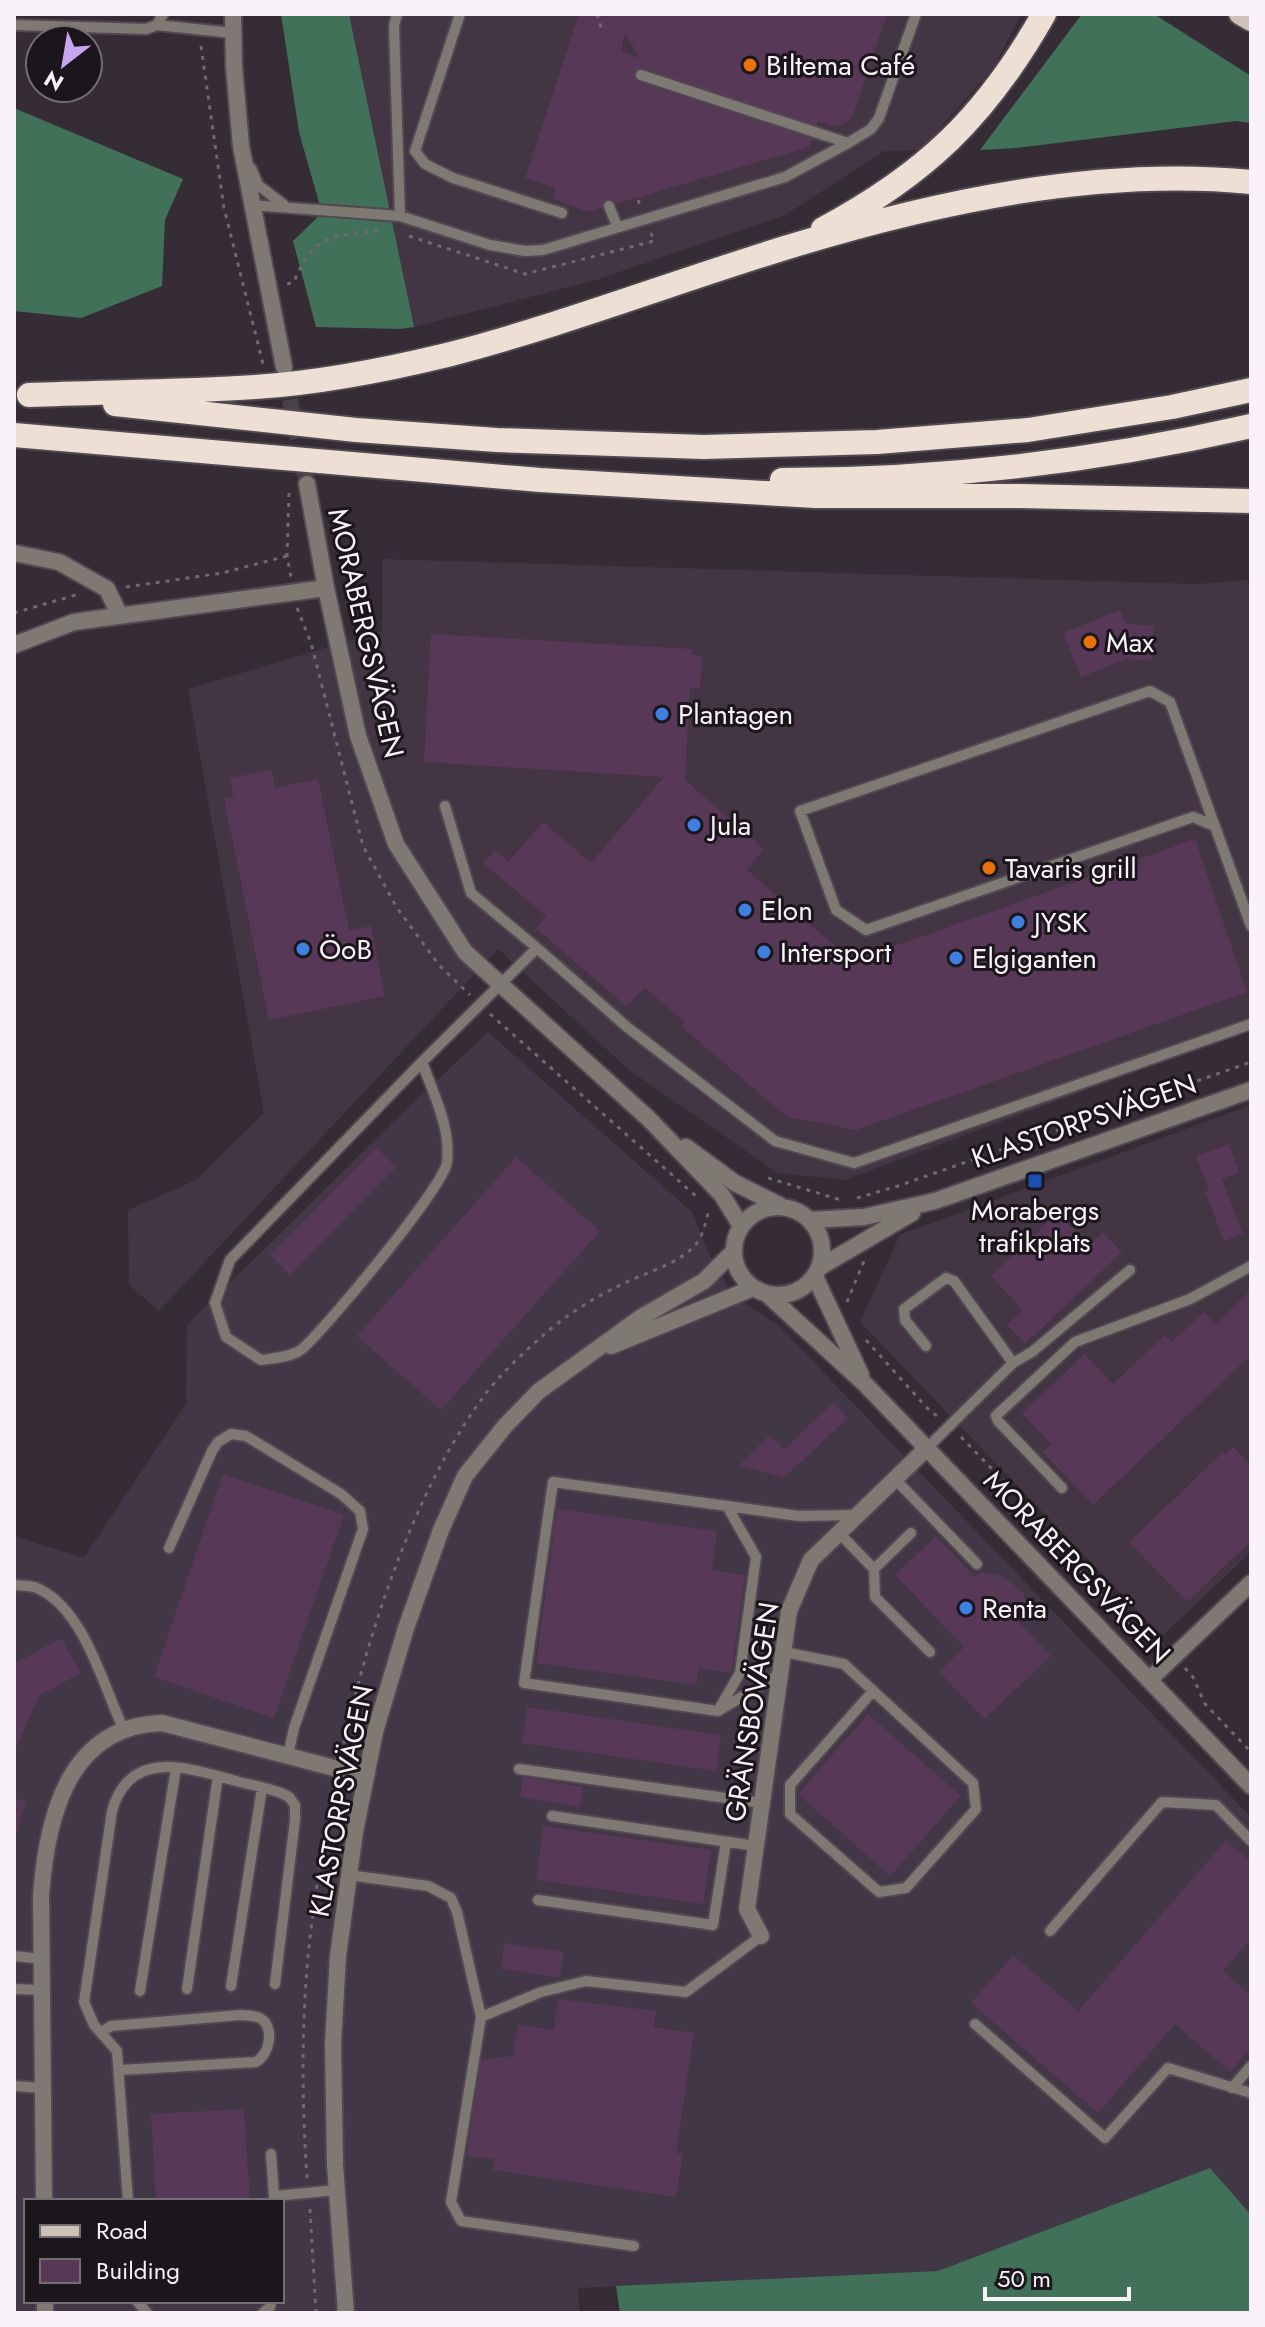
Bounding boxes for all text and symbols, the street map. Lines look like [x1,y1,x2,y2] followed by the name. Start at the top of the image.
[24,24,104,104] north arrow
[766,45,915,86] place label: Biltema Café
[741,56,759,74] marker: Biltema Café
[38,63,69,99] text: N
[317,504,415,762] street label: MORABERGSVÄGEN
[1106,622,1154,663] place label: Max
[1081,633,1099,651] marker: Max
[678,694,793,735] place label: Plantagen
[653,705,671,723] marker: Plantagen
[706,805,751,846] place label: Jula
[685,816,703,834] marker: Jula
[1005,848,1137,889] place label: Tavaris grill
[980,859,998,877] marker: Tavaris grill
[761,890,813,931] place label: Elon
[736,901,754,919] marker: Elon
[1030,902,1088,943] place label: JYSK
[1009,913,1027,931] marker: JYSK
[319,929,372,970] place label: ÖoB
[780,932,891,973] place label: Intersport
[972,938,1097,979] place label: Elgiganten
[294,940,312,958] marker: ÖoB
[755,943,773,961] marker: Intersport
[947,949,965,967] marker: Elgiganten
[966,1063,1202,1179] street label: KLASTORPSVÄGEN
[1026,1172,1044,1190] marker: Morabergs trafikplats
[971,1190,1099,1263] place label: Morabergs trafikplats
[974,1461,1180,1673] street label: MORABERGSVÄGEN
[982,1588,1047,1629] place label: Renta
[714,1599,790,1825] street label: GRÄNSBOVÄGEN
[957,1599,975,1617] marker: Renta
[298,1682,384,1920] street label: KLASTORPSVÄGEN
[24,2199,284,2303] legend
[96,2213,148,2248] text: Road
[985,2251,1129,2301] scale bar
[96,2253,180,2288] text: Building
[997,2261,1051,2296] text: 50 m

